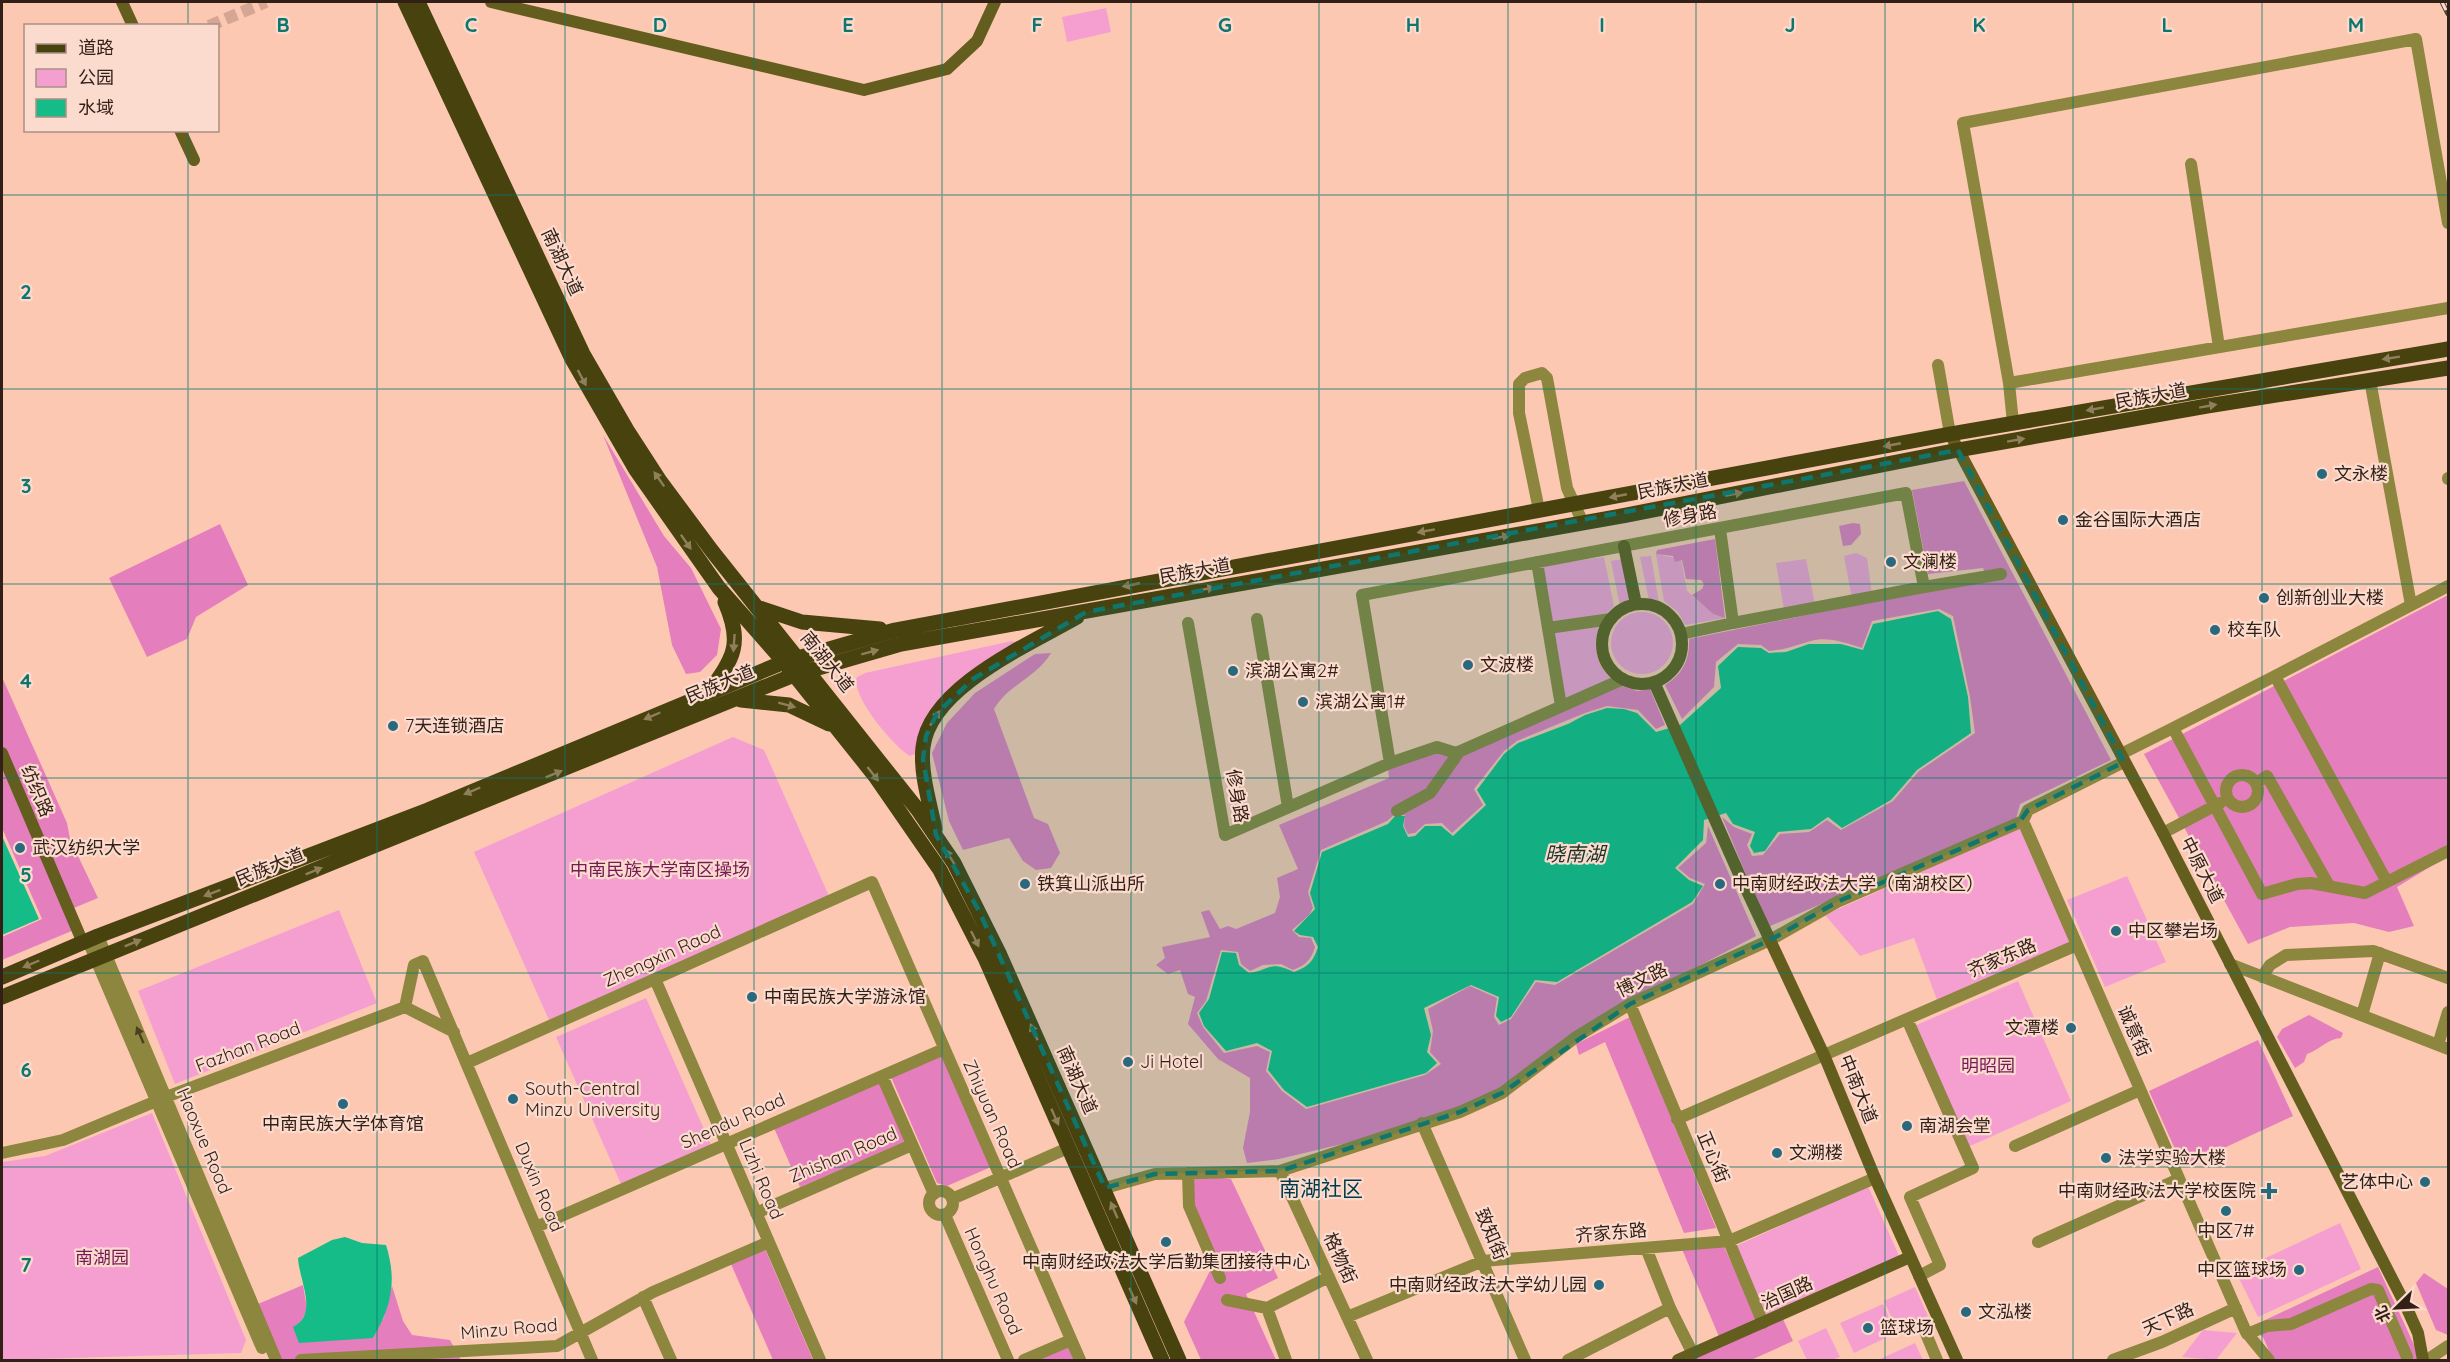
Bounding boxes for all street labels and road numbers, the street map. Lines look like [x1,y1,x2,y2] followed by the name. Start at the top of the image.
[537,224,588,299] street label: 南湖大道
[2113,378,2188,413] street label: 民族大道
[1635,467,1710,504] street label: 民族大道
[1661,499,1718,532] street label: 修身路
[1157,553,1232,588] street label: 民族大道
[796,626,859,697] street label: 南湖大道
[682,659,757,708] street label: 民族大道
[16,761,59,820] street label: 纺织路
[1221,767,1254,824] street label: 修身路
[2176,832,2229,907] street label: 中原大道
[232,842,307,891] street label: 民族大道
[599,919,724,992] street label: Zhengxin Raod
[1964,933,2039,982] street label: 齐家东路
[1612,957,1671,1002] street label: 博文路
[2113,1001,2156,1060] street label: 诚意街
[192,1016,304,1077] street label: Fazhan Road
[1052,1042,1103,1117] street label: 南湖大道
[1834,1051,1883,1126] street label: 中南大道
[958,1056,1027,1172] street label: Zhiyuan Road
[172,1084,237,1197] street label: Haoxue Road
[677,1087,789,1154] street label: Shendu Road
[785,1121,900,1188] street label: Zhishan Road
[1692,1127,1735,1186] street label: 正心街
[734,1135,789,1223] street label: Lizhi Road
[510,1138,569,1235] street label: Duxin Road
[1470,1204,1513,1263] street label: 致知街
[1574,1218,1648,1247] street label: 齐家东路
[959,1223,1027,1338] street label: Honghu Road
[1319,1228,1362,1287] street label: 格物街
[1757,1271,1816,1314] street label: 治国路
[2138,1297,2197,1340] street label: 天下路
[459,1313,559,1344] street label: Minzu Road

